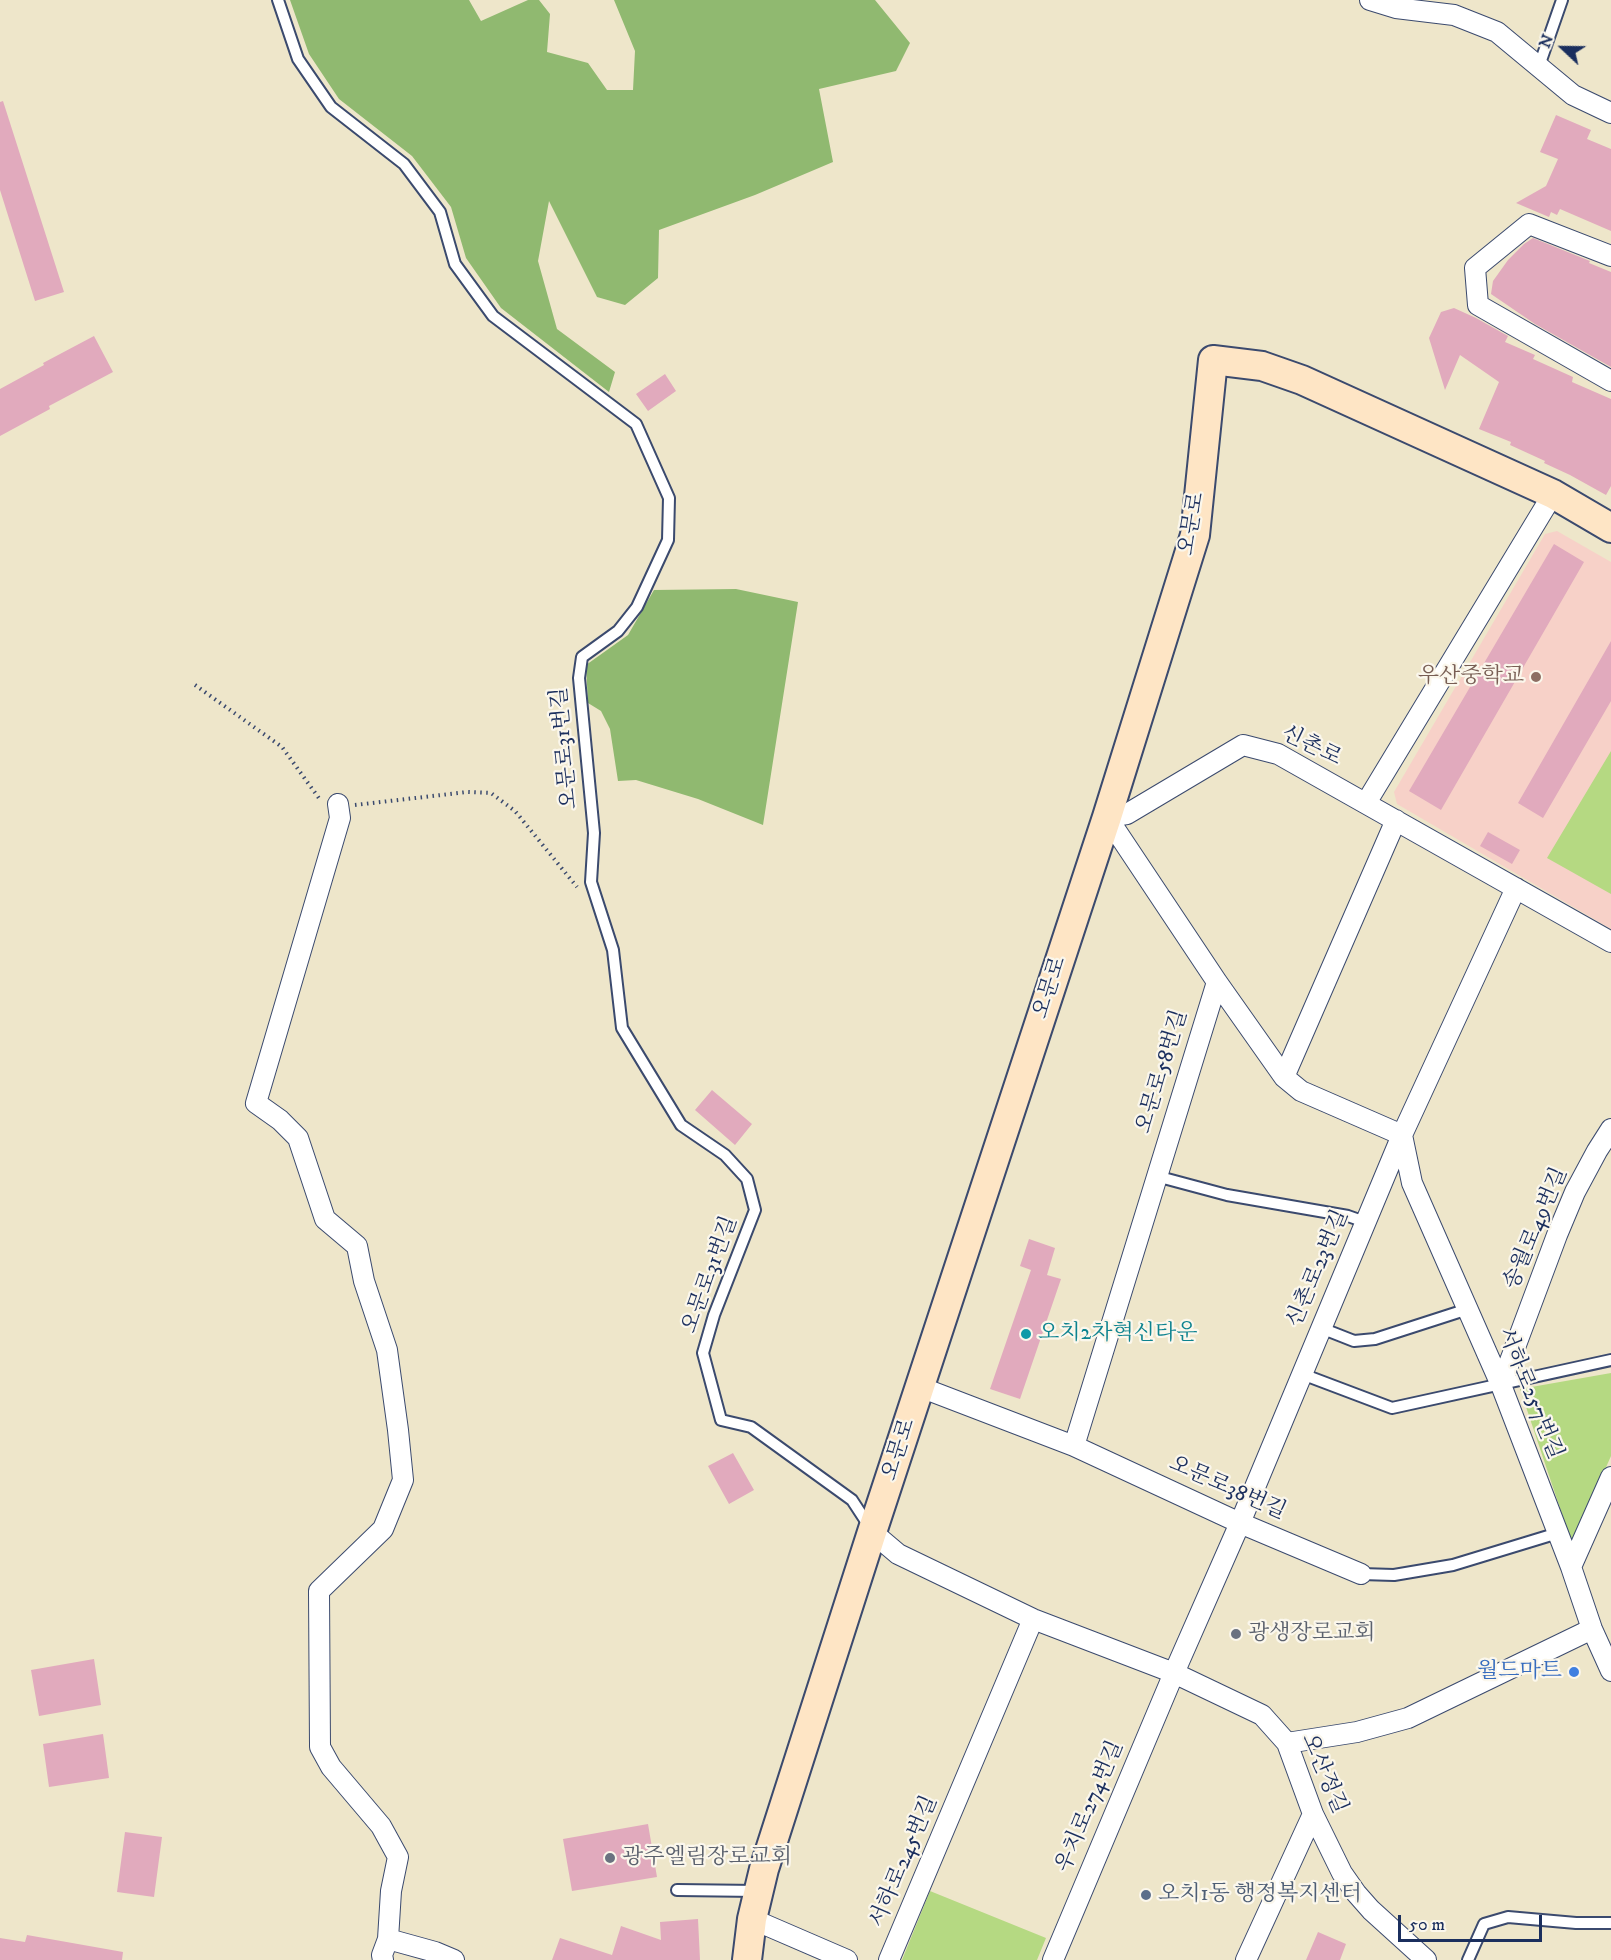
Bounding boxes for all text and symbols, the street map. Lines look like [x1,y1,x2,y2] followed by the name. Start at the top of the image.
[1533,18,1593,78] north arrow
[1535,31,1558,51] text: N
[1174,490,1212,558] street label: 오문로
[1418,664,1524,690] place label: 우산중학교
[1529,670,1543,684] marker: 우산중학교
[548,686,584,810] street label: 오문로31번길
[1277,721,1345,773] street label: 신촌로
[1029,954,1073,1022] street label: 오문로
[1132,1007,1194,1137] street label: 오문로58번길
[1499,1164,1575,1294] street label: 송월로49번길
[1282,1206,1356,1332] street label: 신촌로23번길
[678,1213,744,1337] street label: 오문로31번길
[1038,1321,1198,1347] place label: 오치2차혁신타운
[1491,1324,1567,1464] street label: 서하로257번길
[1019,1327,1033,1341] marker: 오치2차혁신타운
[878,1416,922,1484] street label: 오문로
[1164,1451,1290,1527] street label: 오문로38번길
[1248,1621,1376,1647] place label: 광생장로교회
[1229,1627,1243,1641] marker: 광생장로교회
[1477,1659,1562,1685] place label: 월드마트
[1567,1665,1581,1679] marker: 월드마트
[1294,1730,1352,1818] street label: 오산정길
[1051,1737,1131,1877] street label: 우치로274번길
[865,1792,945,1932] street label: 서하로245번길
[622,1845,792,1871] place label: 광주엘림장로교회
[603,1851,617,1865] marker: 광주엘림장로교회
[1158,1882,1362,1908] place label: 오치1동 행정복지센터
[1139,1888,1153,1902] marker: 오치1동 행정복지센터
[1401,1903,1545,1941] scale bar
[1409,1914,1445,1936] text: 50 m

